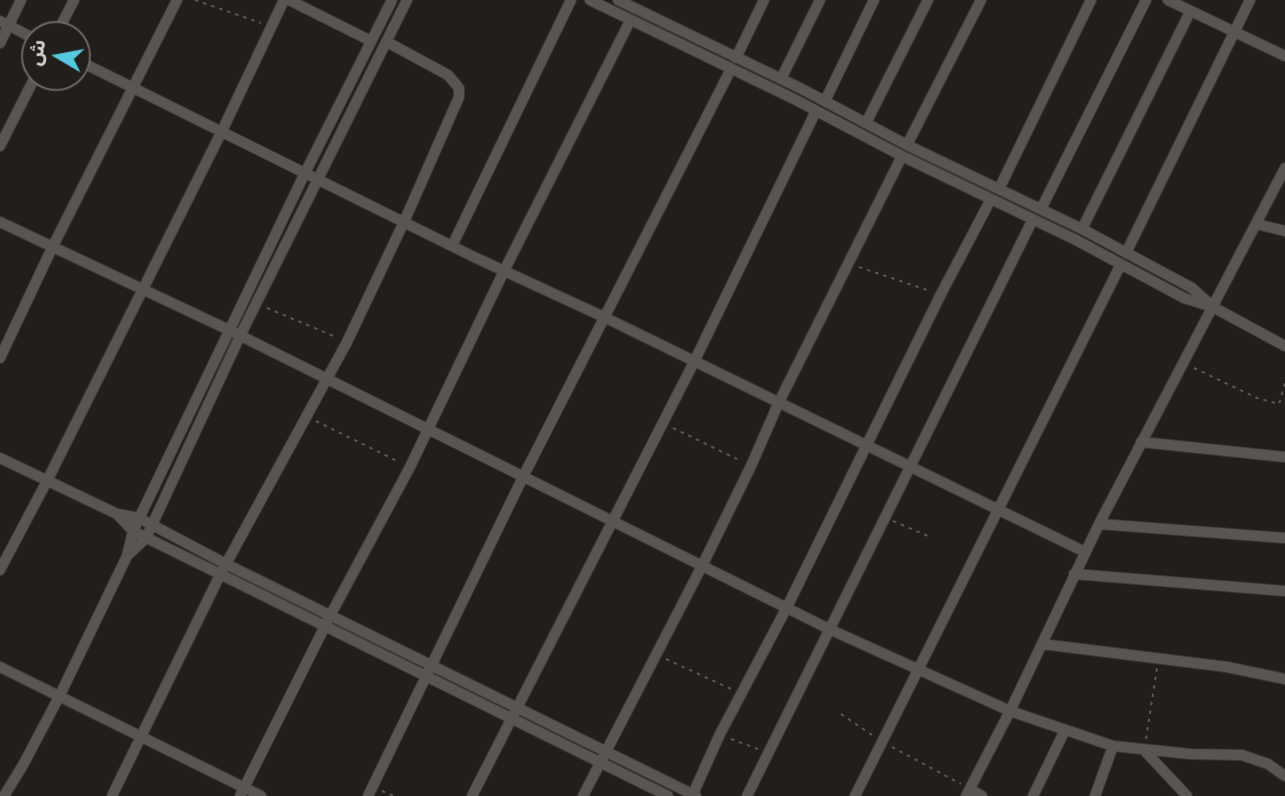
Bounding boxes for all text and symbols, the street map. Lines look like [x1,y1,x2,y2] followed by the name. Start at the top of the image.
[21,21,91,91] north arrow
[23,38,50,67] text: ش

